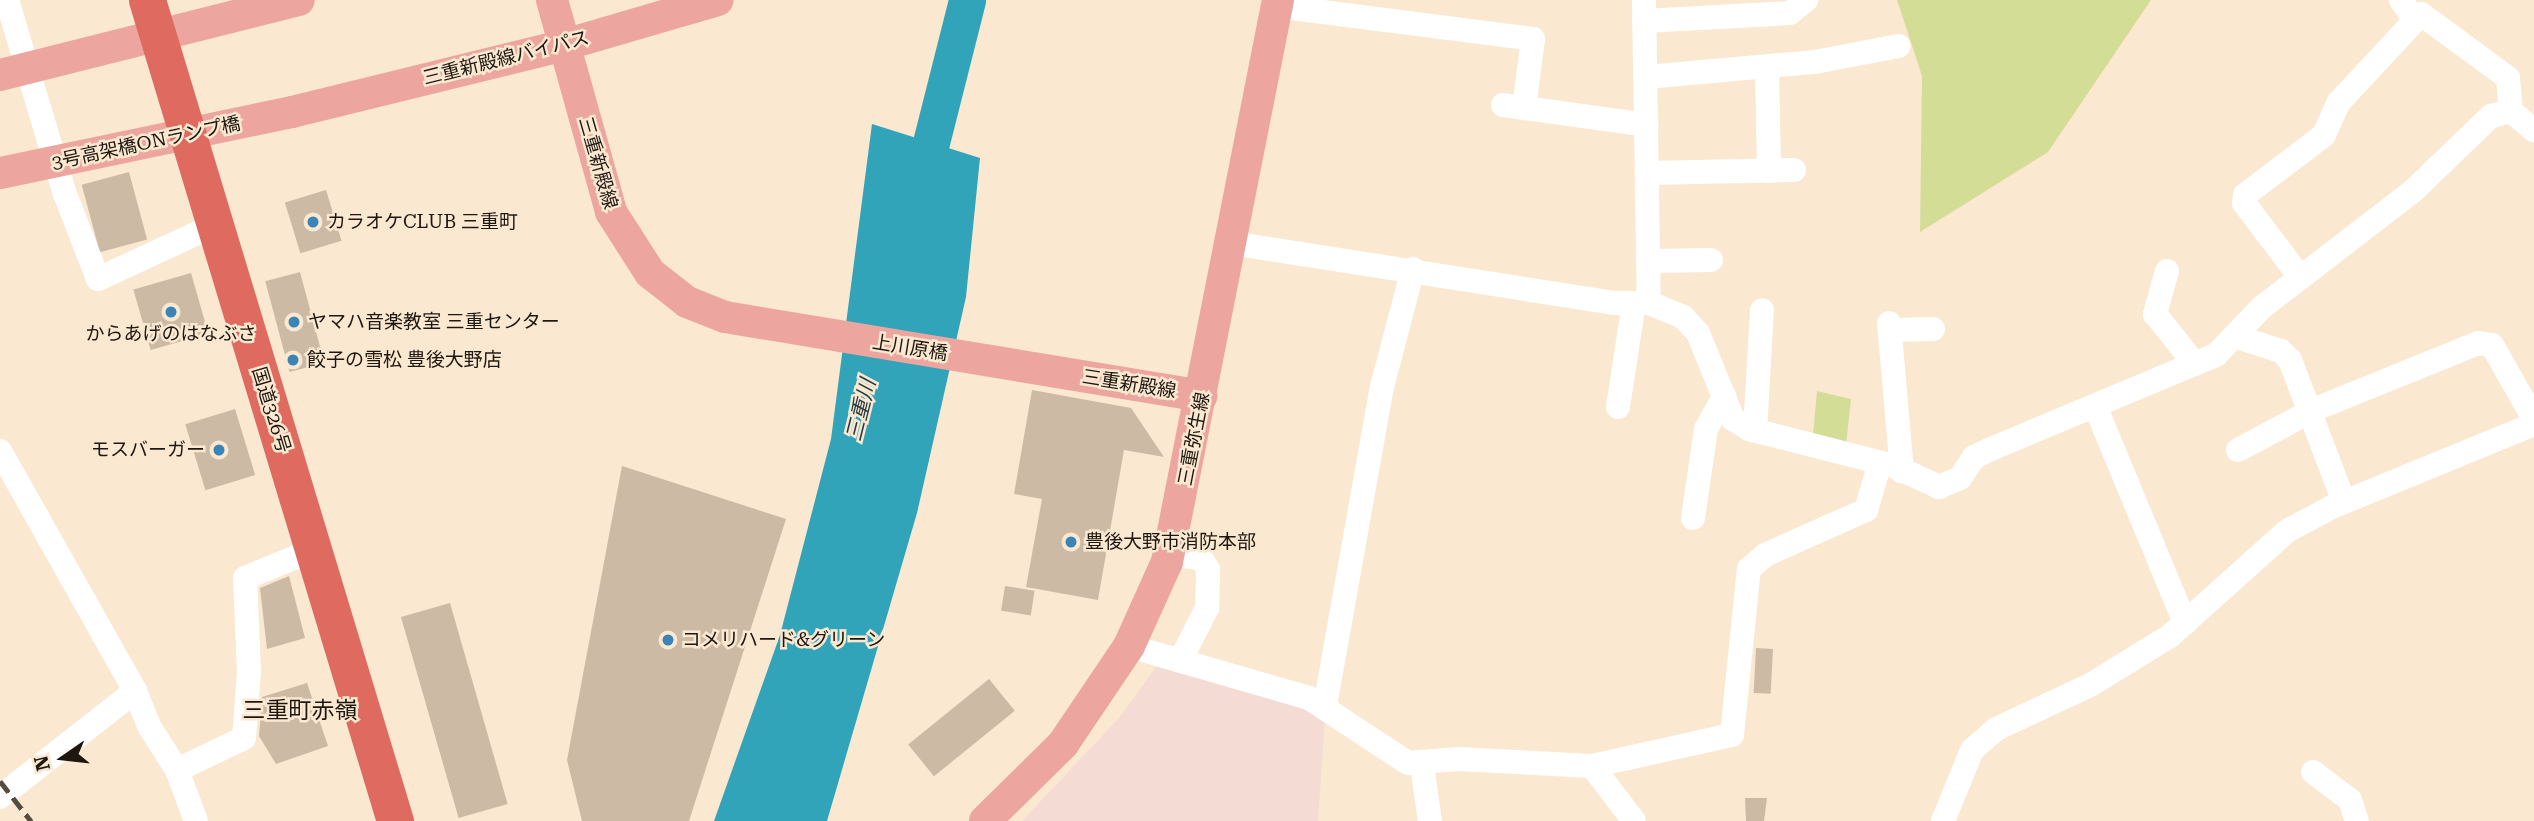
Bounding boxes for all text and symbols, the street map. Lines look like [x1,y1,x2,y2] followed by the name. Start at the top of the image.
[420,26,592,90] street label: 三重新殿線バイパス
[49,112,243,174] street label: 3号高架橋ONランプ橋
[574,114,622,212] street label: 三重新殿線
[327,211,518,233] place label: カラオケCLUB 三重町
[305,214,321,230] marker: カラオケCLUB 三重町
[163,304,179,320] marker: からあげのはなぶさ
[308,311,560,333] place label: ヤマハ音楽教室 三重センター
[286,314,302,330] marker: ヤマハ音楽教室 三重センター
[86,323,256,345] place label: からあげのはなぶさ
[871,331,949,365] street label: 上川原橋
[307,349,502,371] place label: 餃子の雪松 豊後大野店
[285,352,301,368] marker: 餃子の雪松 豊後大野店
[247,364,295,456] street label: 国道326号
[1080,365,1178,403] street label: 三重新殿線
[841,376,881,444] water label: 三重川
[1174,390,1214,488] street label: 三重弥生線
[91,439,205,461] place label: モスバーガー
[211,442,227,458] marker: モスバーガー
[1085,531,1256,553] place label: 豊後大野市消防本部
[1063,534,1079,550] marker: 豊後大野市消防本部
[682,629,886,651] place label: コメリハード&グリーン
[660,632,676,648] marker: コメリハード&グリーン
[243,697,357,725] district label: 三重町赤嶺
[28,723,98,793] north arrow
[29,753,55,773] text: N

